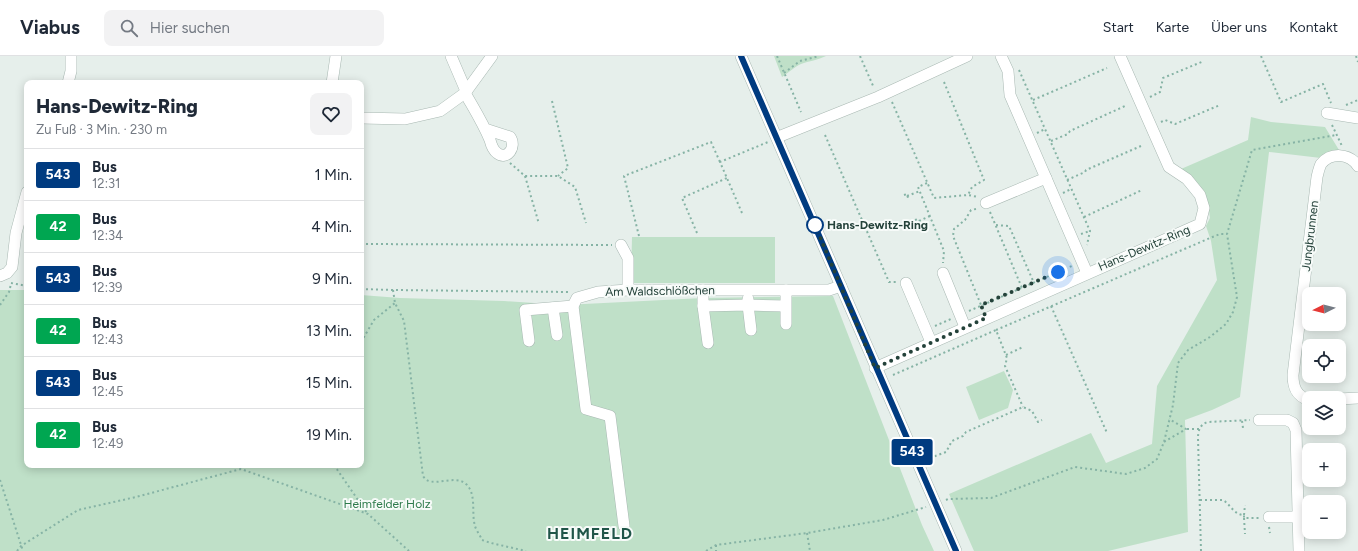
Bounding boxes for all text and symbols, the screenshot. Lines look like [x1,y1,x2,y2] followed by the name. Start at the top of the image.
[104,10,384,46] search box
[20,16,80,39] text: Viabus
[118,17,140,39] icon: search
[150,19,230,37] text: Hier suchen
[1103,19,1134,36] text: Start
[1156,19,1189,36] text: Karte
[1211,19,1267,36] text: Über uns
[1289,19,1338,36] text: Kontakt
[310,93,352,135] button: heart
[36,95,198,118] text: Hans-Dewitz-Ring
[36,122,167,137] text: Zu Fuß · 3 Min. · 230 m
[92,158,117,176] text: Bus
[46,166,70,183] text: 543
[314,166,352,184] text: 1 Min.
[92,176,120,191] text: 12:31
[1299,200,1321,272] street label: Jungbrunnen
[92,210,117,228] text: Bus
[806,216,824,234] marker: Hans-Dewitz-Ring
[50,218,66,235] text: 42
[311,218,352,236] text: 4 Min.
[827,218,928,232] place label: Hans-Dewitz-Ring
[1096,222,1192,274] street label: Hans-Dewitz-Ring
[92,228,123,243] text: 12:34
[92,262,117,280] text: Bus
[1048,262,1068,282] your location
[46,270,70,287] text: 543
[312,270,352,288] text: 9 Min.
[92,280,122,295] text: 12:39
[605,283,715,299] street label: Am Waldschlößchen
[1302,287,1346,331] north arrow
[1302,287,1346,539] map controls
[92,314,117,332] text: Bus
[50,322,66,339] text: 42
[306,322,352,340] text: 13 Min.
[92,332,123,347] text: 12:43
[1302,339,1346,383] button: locate
[92,366,117,384] text: Bus
[46,374,70,391] text: 543
[306,374,352,392] text: 15 Min.
[92,384,123,399] text: 12:45
[1302,391,1346,435] button: layers
[92,418,117,436] text: Bus
[50,426,66,443] text: 42
[306,426,352,444] text: 19 Min.
[92,436,123,451] text: 12:49
[889,439,935,465] line badge: 543
[900,443,924,460] text: 543
[1302,443,1346,487] button: +
[1302,495,1346,539] button: −
[343,497,431,511] park label: Heimfelder Holz
[547,524,633,543] district label: HEIMFELD

